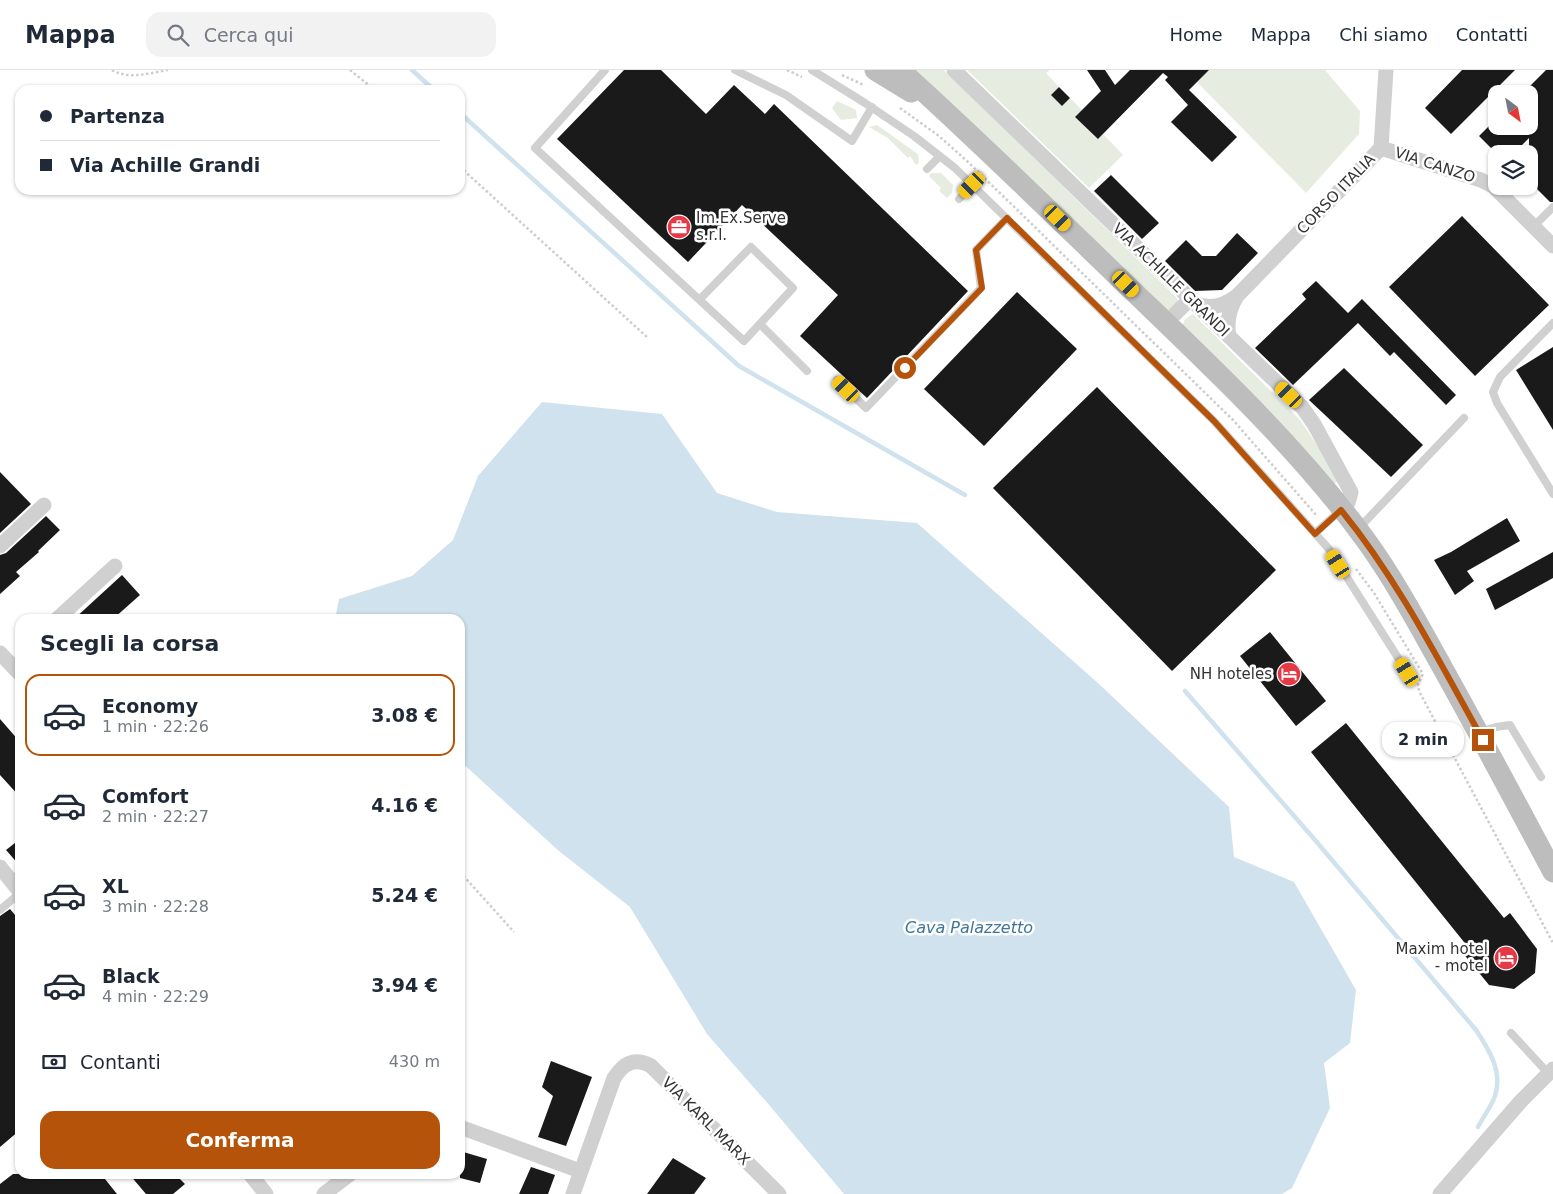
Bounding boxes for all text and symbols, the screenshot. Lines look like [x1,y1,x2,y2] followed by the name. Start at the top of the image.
[146,12,496,57] search box
[25,21,116,49] text: Mappa
[164,21,192,49] icon: search
[204,24,294,46] text: Cerca qui
[1170,24,1223,45] text: Home
[1251,24,1311,45] text: Mappa
[1339,24,1428,45] text: Chi siamo
[1456,24,1528,45] text: Contatti
[1488,85,1538,135] north arrow
[1488,85,1538,195] map controls
[70,105,165,127] text: Partenza
[1392,143,1478,187] street label: VIA CANZO
[1488,145,1538,195] button: layers
[1293,150,1379,238] street label: CORSO ITALIA
[70,154,260,176] text: Via Achille Grandi
[956,169,987,201] car
[1042,202,1074,234] car
[696,209,786,244] place label: Im.Ex.Serve s.r.l.
[666,214,692,240] office icon: Im.Ex.Serve s.r.l.
[1109,219,1233,341] street label: VIA ACHILLE GRANDI
[1110,268,1142,300] car
[894,357,916,379] route start
[829,373,862,405] car
[1273,379,1305,411] car
[1323,547,1352,581] car
[40,631,219,656] text: Scegli la corsa
[1392,655,1421,689] car
[1276,661,1302,687] hotel icon: NH hoteles
[1190,665,1272,683] place label: NH hoteles
[42,693,87,738] icon: car
[102,695,198,717] text: Economy
[371,704,438,726] text: 3.08 €
[102,717,209,736] text: 1 min · 22:26
[1383,722,1466,758] callout: 2 min
[1472,729,1494,751] route end
[1398,730,1448,749] text: 2 min
[42,783,87,828] icon: car
[102,785,189,807] text: Comfort
[371,794,438,816] text: 4.16 €
[102,807,209,826] text: 2 min · 22:27
[42,873,87,918] icon: car
[102,875,129,897] text: XL
[371,884,438,906] text: 5.24 €
[102,897,209,916] text: 3 min · 22:28
[905,918,1033,937] water label: Cava Palazzetto
[1395,940,1488,975] place label: Maxim hotel - motel
[1493,945,1519,971] hotel icon: Maxim hotel - motel
[42,963,87,1008] icon: car
[102,965,160,987] text: Black
[371,974,438,996] text: 3.94 €
[102,987,209,1006] text: 4 min · 22:29
[40,1048,68,1076] icon: cash
[80,1051,161,1073] text: Contanti
[389,1052,440,1071] text: 430 m
[658,1073,754,1169] street label: VIA KARL MARX
[40,1111,440,1169] button: Conferma

